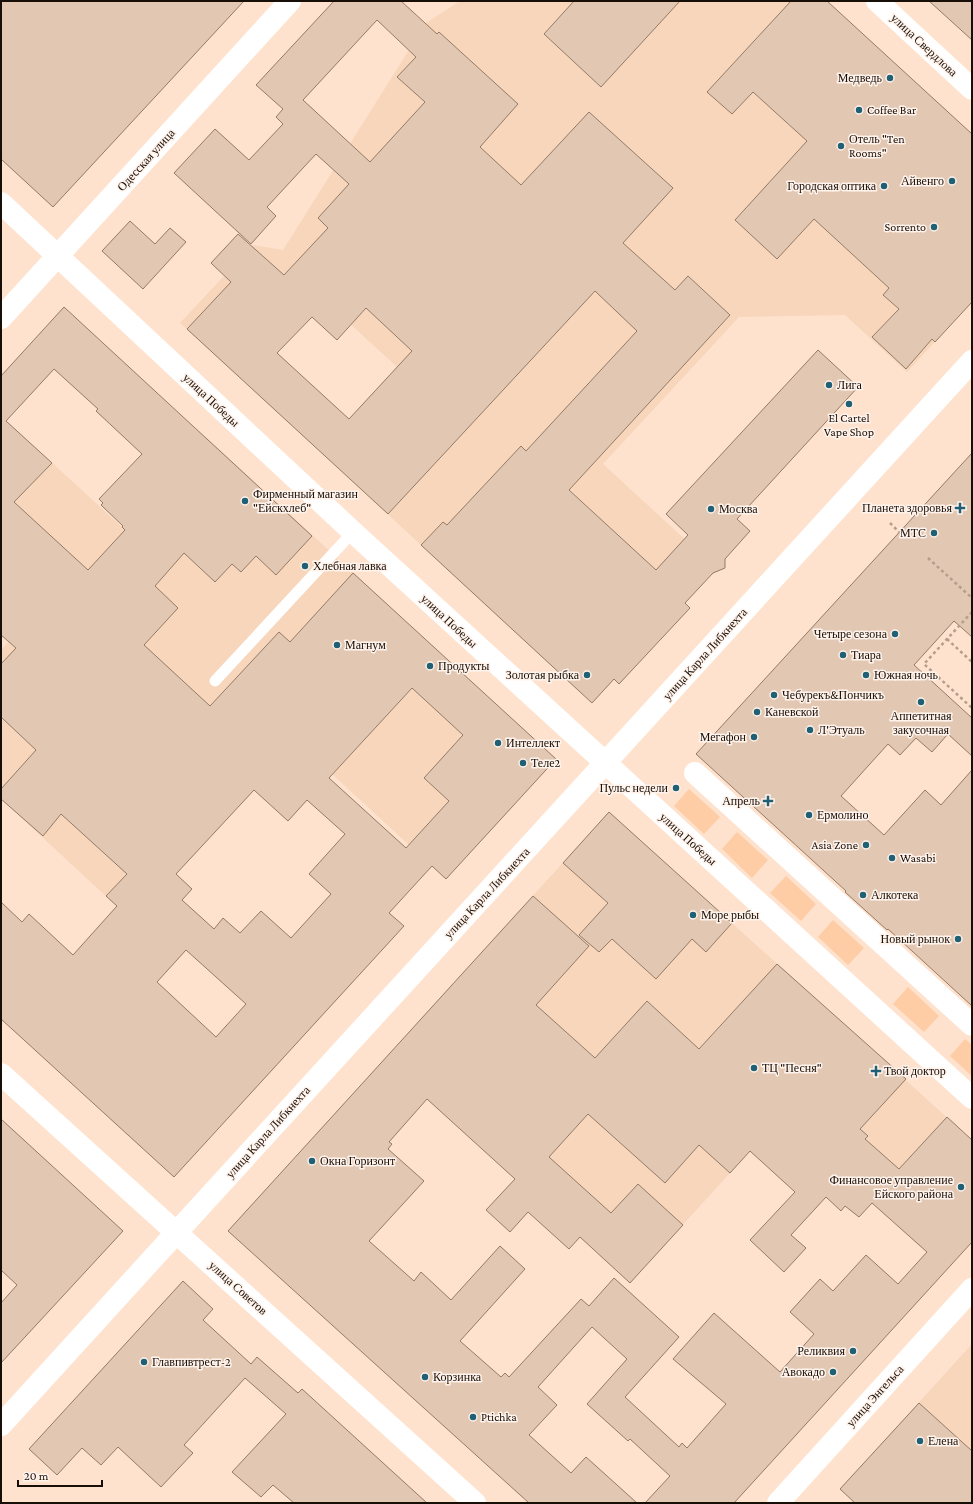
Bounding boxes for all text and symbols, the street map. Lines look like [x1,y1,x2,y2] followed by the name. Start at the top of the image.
[888,11,961,80] street label: улица Свердлова
[838,71,883,85] place label: Медведь
[885,73,895,83] marker: Медведь
[867,103,917,117] place label: Coffee Bar
[854,105,864,115] marker: Coffee Bar
[114,125,178,194] street label: Одесская улица
[849,132,905,160] place label: Отель "Ten Rooms"
[836,141,846,151] marker: Отель "Ten Rooms"
[901,174,944,188] place label: Айвенго
[947,176,957,186] marker: Айвенго
[787,179,877,193] place label: Городская оптика
[879,181,889,191] marker: Городская оптика
[885,220,926,234] place label: Sorrento
[929,222,939,232] marker: Sorrento
[180,370,242,430] street label: улица Победы
[837,378,862,392] place label: Лига
[824,380,834,390] marker: Лига
[844,399,854,409] marker: El Cartel Vape Shop
[824,411,874,439] place label: El Cartel Vape Shop
[253,487,358,515] place label: Фирменный магазин "Ейскхлеб"
[240,496,250,506] marker: Фирменный магазин "Ейскхлеб"
[862,501,952,515] place label: Планета здоровья
[719,502,758,516] place label: Москва
[955,503,965,513] marker: Планета здоровья
[706,504,716,514] marker: Москва
[900,526,926,540] place label: МТС
[929,528,939,538] marker: МТС
[313,559,387,573] place label: Хлебная лавка
[300,561,310,571] marker: Хлебная лавка
[418,591,480,651] street label: улица Победы
[660,605,750,703] street label: улица Карла Либкнехта
[814,627,888,641] place label: Четыре сезона
[890,629,900,639] marker: Четыре сезона
[345,638,386,652] place label: Магнум
[332,640,342,650] marker: Магнум
[851,648,882,662] place label: Тиара
[838,650,848,660] marker: Тиара
[438,659,489,673] place label: Продукты
[425,661,435,671] marker: Продукты
[506,668,580,682] place label: Золотая рыбка
[874,668,938,682] place label: Южная ночь
[582,670,592,680] marker: Золотая рыбка
[861,670,871,680] marker: Южная ночь
[782,688,884,702] place label: Чебурекъ&Пончикъ
[769,690,779,700] marker: Чебурекъ&Пончикъ
[916,697,926,707] marker: Аппетитная закусочная
[765,705,819,719] place label: Каневской
[752,707,762,717] marker: Каневской
[890,709,952,737] place label: Аппетитная закусочная
[818,723,865,737] place label: Л'Этуаль
[805,725,815,735] marker: Л'Этуаль
[700,730,747,744] place label: Мегафон
[749,732,759,742] marker: Мегафон
[506,736,561,750] place label: Интеллект
[493,738,503,748] marker: Интеллект
[531,756,561,770] place label: Теле2
[518,758,528,768] marker: Теле2
[599,781,669,795] place label: Пульс недели
[671,783,681,793] marker: Пульс недели
[722,794,761,808] place label: Апрель
[763,796,773,806] marker: Апрель
[817,808,868,822] place label: Ермолино
[657,810,719,868] street label: улица Победы
[804,810,814,820] marker: Ермолино
[812,838,858,852] place label: Asia Zone
[861,840,871,850] marker: Asia Zone
[441,844,533,941] street label: улица Карла Либкнехта
[900,851,936,865] place label: Wasabi
[887,853,897,863] marker: Wasabi
[871,888,919,902] place label: Алкотека
[858,890,868,900] marker: Алкотека
[701,908,759,922] place label: Море рыбы
[688,910,698,920] marker: Море рыбы
[881,932,950,946] place label: Новый рынок
[953,934,963,944] marker: Новый рынок
[762,1061,822,1075] place label: ТЦ "Песня"
[749,1063,759,1073] marker: ТЦ "Песня"
[884,1064,946,1078] place label: Твой доктор
[871,1066,881,1076] marker: Твой доктор
[223,1083,313,1181] street label: улица Карла Либкнехта
[320,1154,396,1168] place label: Окна Горизонт
[307,1156,317,1166] marker: Окна Горизонт
[830,1173,954,1201] place label: Финансовое управление Ейского района
[956,1182,966,1192] marker: Финансовое управление Ейского района
[206,1258,270,1318] street label: улица Советов
[797,1344,845,1358] place label: Реликвия
[848,1346,858,1356] marker: Реликвия
[152,1355,231,1369] place label: Главпивтрест-2
[139,1357,149,1367] marker: Главпивтрест-2
[844,1362,907,1430] street label: улица Энгельса
[782,1365,825,1379] place label: Авокадо
[828,1367,838,1377] marker: Авокадо
[433,1370,482,1384] place label: Корзинка
[420,1372,430,1382] marker: Корзинка
[481,1410,517,1424] place label: Ptichka
[468,1412,478,1422] marker: Ptichka
[928,1434,959,1448] place label: Елена
[915,1436,925,1446] marker: Елена
[18,1462,102,1488] scale bar
[24,1469,49,1483] text: 20 m

